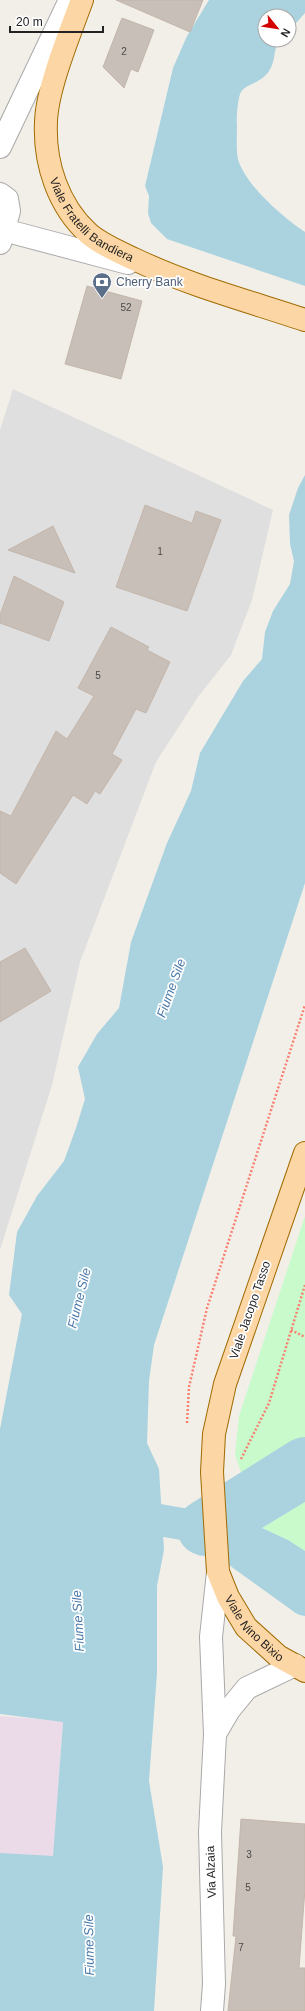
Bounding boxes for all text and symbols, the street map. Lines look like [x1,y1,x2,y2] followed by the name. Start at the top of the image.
[10,8,103,34] scale bar
[257,8,297,48] north arrow
[16,15,43,29] text: 20 m
[278,27,293,39] text: N
[121,46,127,57] house number: 2
[47,176,136,265] street label: Viale Fratelli Bandiera
[91,271,113,299] bank icon: Cherry Bank
[116,275,184,289] place label: Cherry Bank
[120,302,132,313] house number: 52
[157,546,163,557] house number: 1
[95,670,101,681] house number: 5
[153,957,189,1019] water label: Fiume Sile
[227,1259,273,1361] street label: Viale Jacopo Tasso
[64,1266,94,1330] water label: Fiume Sile
[69,1590,87,1652] water label: Fiume Sile
[222,1593,286,1665] street label: Viale Nino Bixio
[203,1845,219,1898] street label: Via Alzaia
[246,1849,252,1860] house number: 3
[245,1882,251,1893] house number: 5
[81,1914,97,1976] water label: Fiume Sile
[238,1942,244,1953] house number: 7

